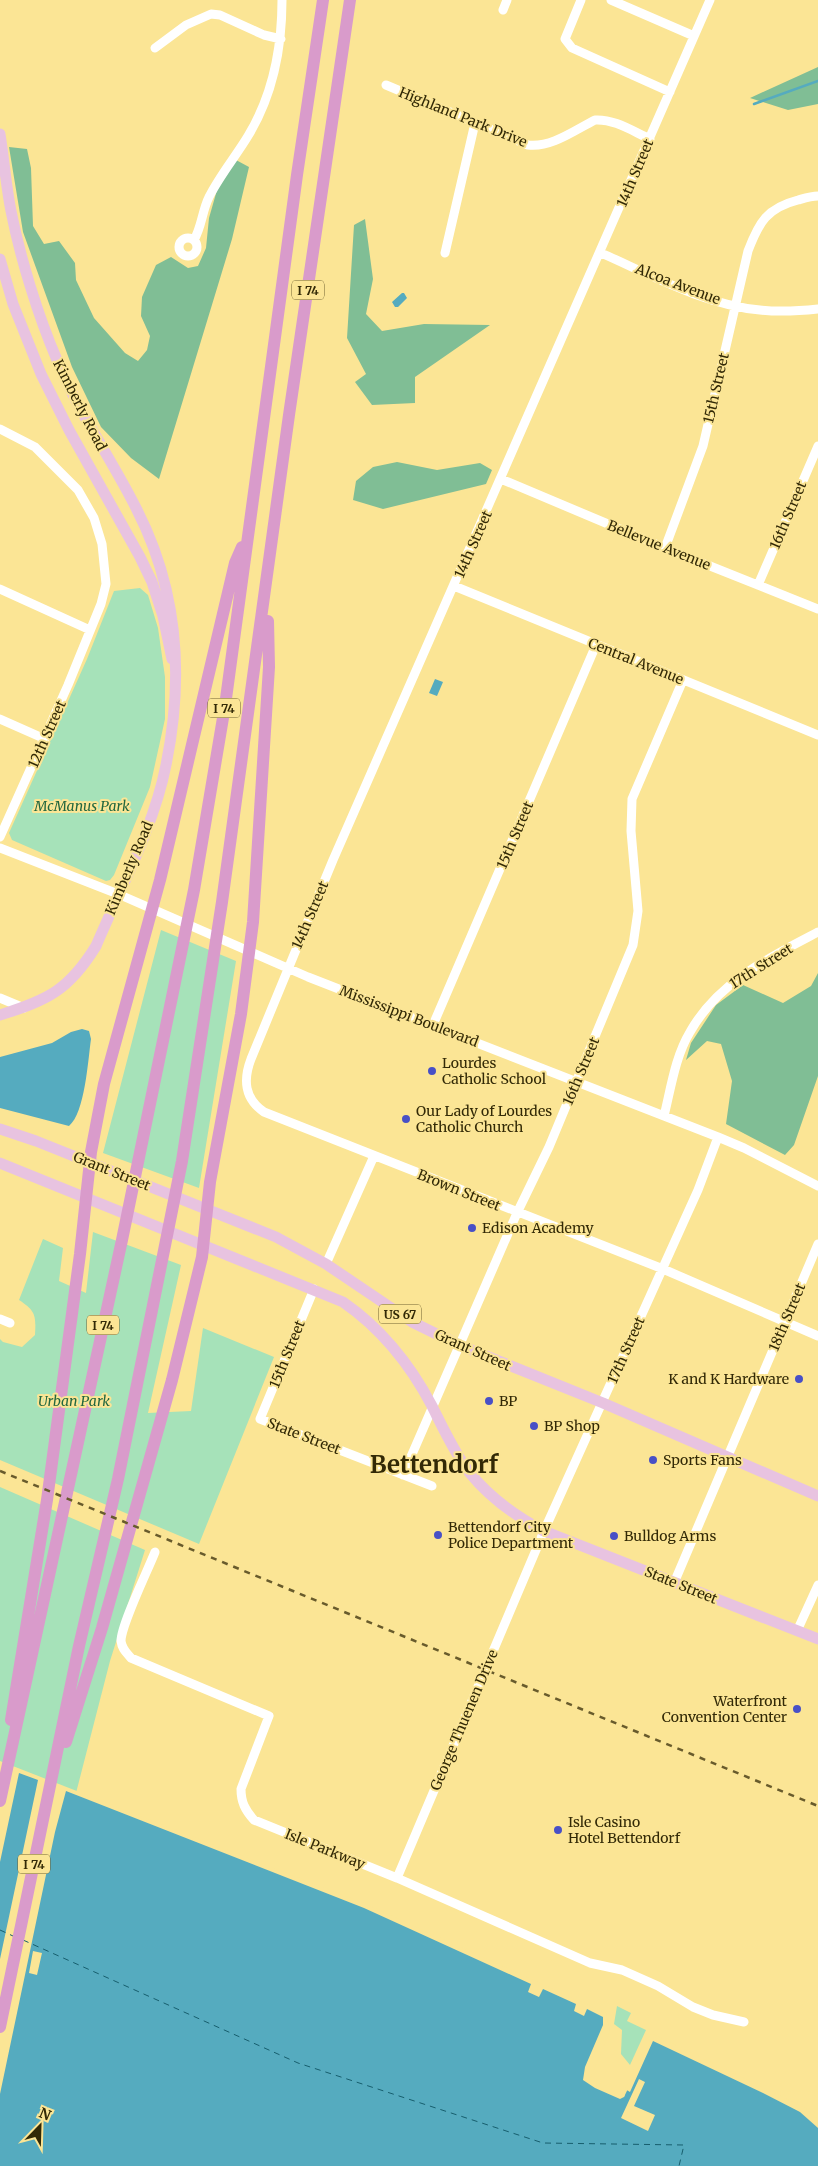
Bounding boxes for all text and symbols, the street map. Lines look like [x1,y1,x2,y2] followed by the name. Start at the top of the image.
[396,83,530,151] street label: Highland Park Drive
[613,136,658,210] street label: 14th Street
[632,259,723,308] street label: Alcoa Avenue
[292,280,324,300] road number: I 74
[699,351,733,425] street label: 15th Street
[49,356,111,454] street label: Kimberly Road
[766,478,811,552] street label: 16th Street
[450,507,496,581] street label: 14th Street
[605,516,713,574] street label: Bellevue Avenue
[586,634,686,688] street label: Central Avenue
[24,697,70,771] street label: 12th Street
[208,698,240,718] road number: I 74
[33,797,130,815] park label: McManus Park
[493,798,537,871] street label: 15th Street
[101,818,157,917] street label: Kimberly Road
[288,878,333,952] street label: 14th Street
[726,939,796,993] street label: 17th Street
[337,981,482,1051] street label: Mississippi Boulevard
[559,1034,604,1108] street label: 16th Street
[442,1054,547,1088] place label: Lourdes Catholic School
[426,1065,438,1077] marker: Lourdes Catholic School
[416,1102,552,1136] place label: Our Lady of Lourdes Catholic Church
[400,1113,412,1125] marker: Our Lady of Lourdes Catholic Church
[71,1147,154,1195] street label: Grant Street
[415,1165,504,1215] street label: Brown Street
[482,1219,594,1237] place label: Edison Academy
[466,1222,478,1234] marker: Edison Academy
[765,1280,810,1354] street label: 18th Street
[379,1305,421,1324] road number: US 67
[603,1313,649,1386] street label: 17th Street
[87,1316,119,1334] road number: I 74
[265,1317,309,1391] street label: 15th Street
[432,1325,514,1375] street label: Grant Street
[668,1370,789,1388] place label: K and K Hardware
[793,1373,805,1385] marker: K and K Hardware
[38,1392,110,1410] park label: Urban Park
[499,1392,517,1410] place label: BP
[483,1395,495,1407] marker: BP
[265,1414,344,1458] street label: State Street
[544,1417,600,1435] place label: BP Shop
[528,1420,540,1432] marker: BP Shop
[370,1449,500,1480] district label: Bettendorf
[663,1451,742,1469] place label: Sports Fans
[647,1454,659,1466] marker: Sports Fans
[448,1518,574,1552] place label: Bettendorf City Police Department
[624,1527,716,1545] place label: Bulldog Arms
[432,1529,444,1541] marker: Bettendorf City Police Department
[608,1530,620,1542] marker: Bulldog Arms
[642,1562,721,1608] street label: State Street
[426,1647,502,1793] street label: George Thuenen Drive
[662,1692,788,1726] place label: Waterfront Convention Center
[791,1703,803,1715] marker: Waterfront Convention Center
[568,1813,681,1847] place label: Isle Casino Hotel Bettendorf
[552,1824,564,1836] marker: Isle Casino Hotel Bettendorf
[282,1825,369,1874] street label: Isle Parkway
[18,1855,50,1874] road number: I 74
[15,2101,65,2151] north arrow
[36,2104,54,2124] text: N

